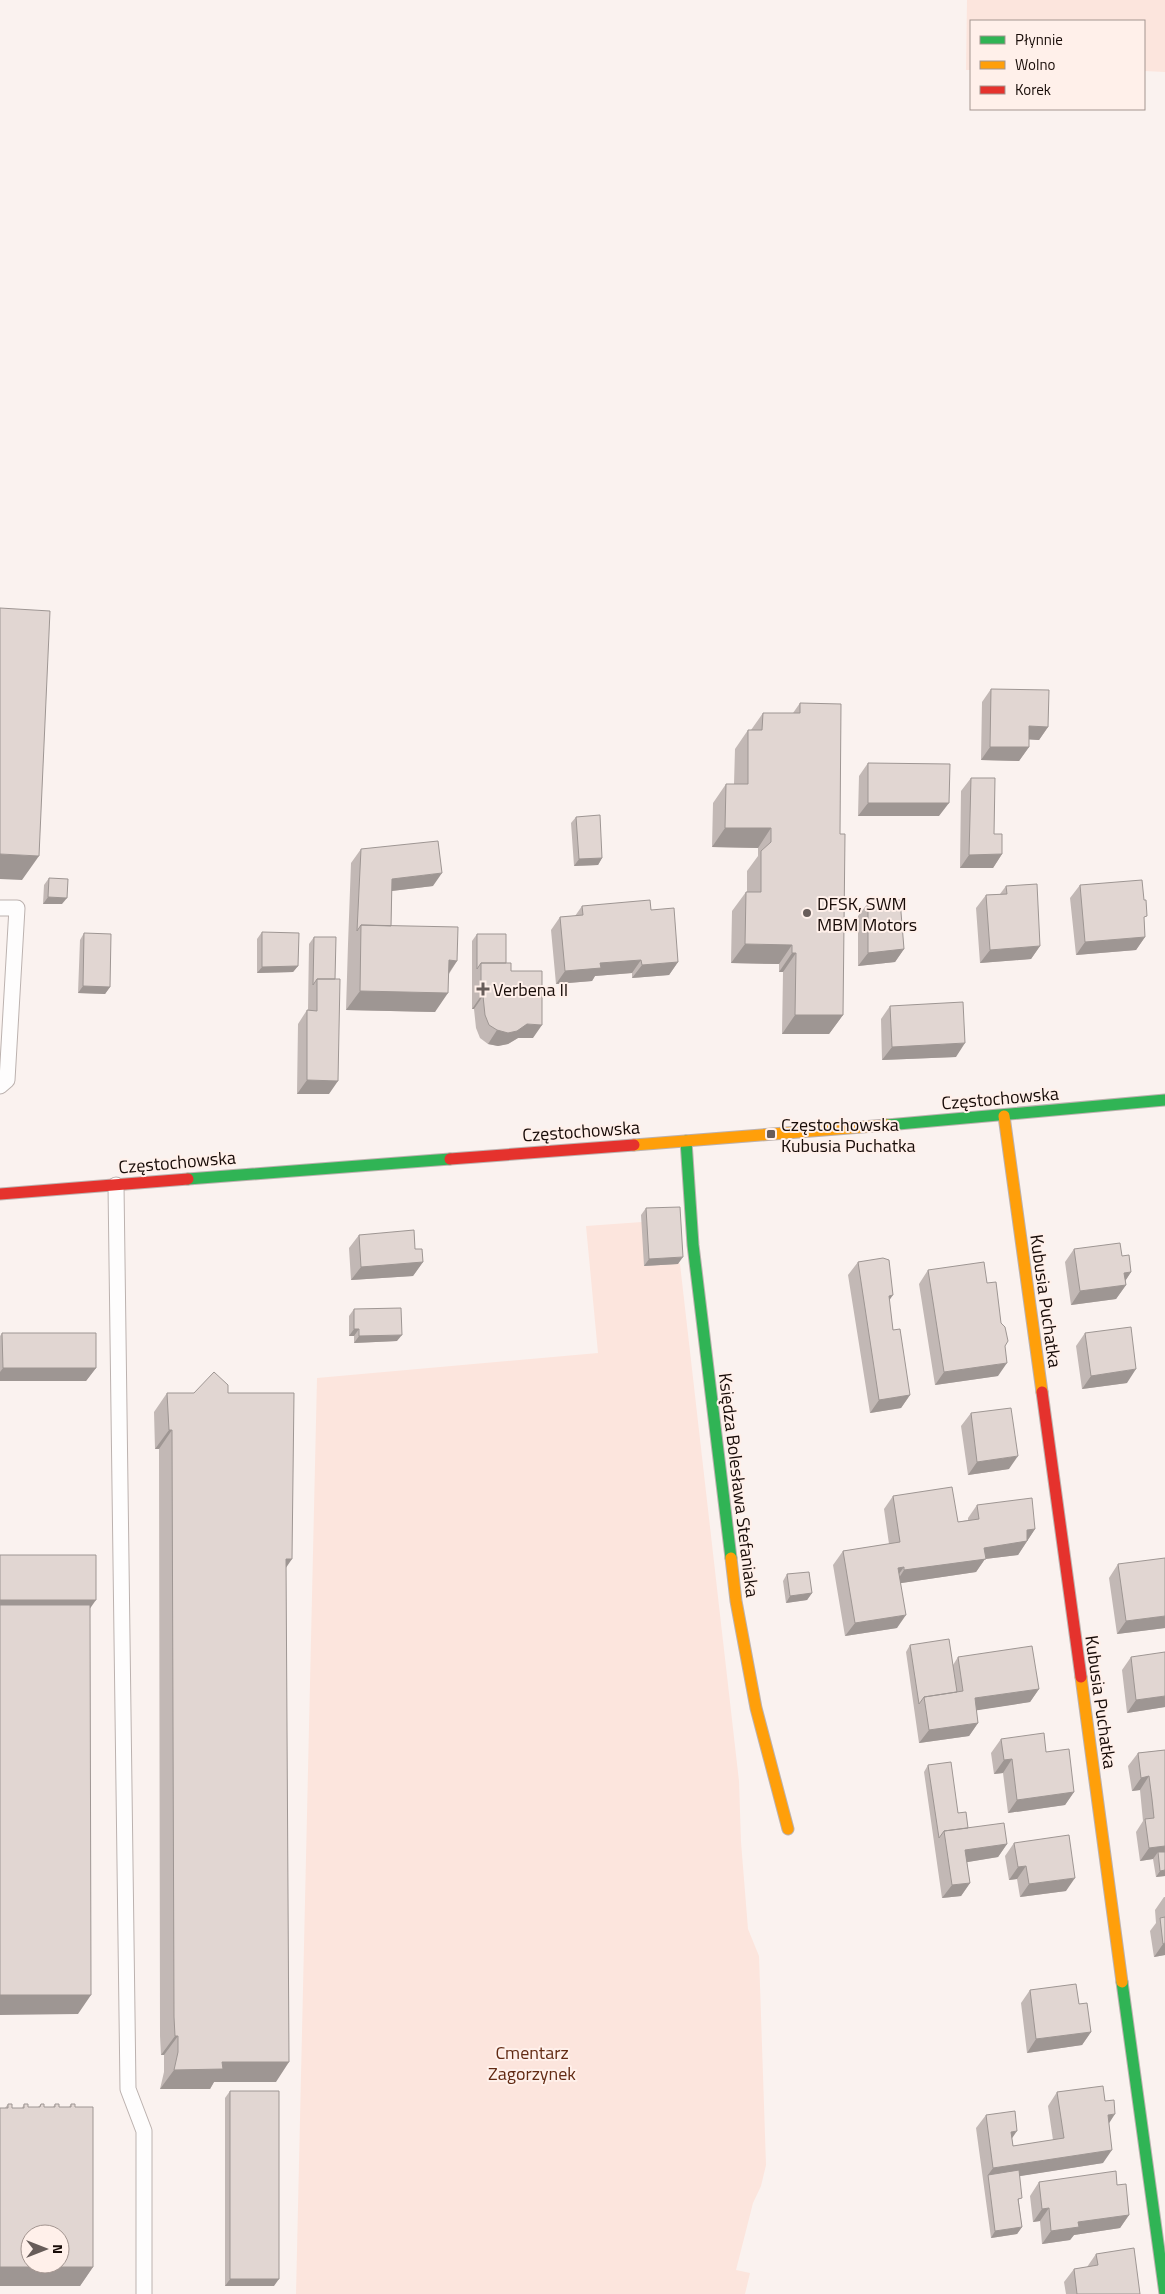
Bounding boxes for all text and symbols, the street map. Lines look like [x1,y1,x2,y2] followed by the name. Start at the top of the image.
[970,20,1145,110] legend
[1015,28,1063,51] text: Płynnie
[1015,53,1055,76] text: Wolno
[1015,78,1051,101] text: Korek
[817,890,917,938] place label: DFSK, SWM MBM Motors
[801,907,813,919] marker: DFSK, SWM MBM Motors
[493,976,568,1003] place label: Verbena II
[477,983,489,995] marker: Verbena II
[940,1079,1060,1117] street label: Częstochowska
[781,1111,916,1159] place label: Częstochowska Kubusia Puchatka
[521,1113,641,1149] street label: Częstochowska
[765,1128,777,1140] marker: Częstochowska Kubusia Puchatka
[117,1143,237,1181] street label: Częstochowska
[1023,1232,1069,1370] street label: Kubusia Puchatka
[712,1371,766,1599] street label: Księdza Bolesława Stefaniaka
[1078,1633,1124,1771] street label: Kubusia Puchatka
[488,2039,576,2087] park label: Cmentarz Zagorzynek
[20,2224,70,2274] north arrow
[48,2244,69,2254] text: N

